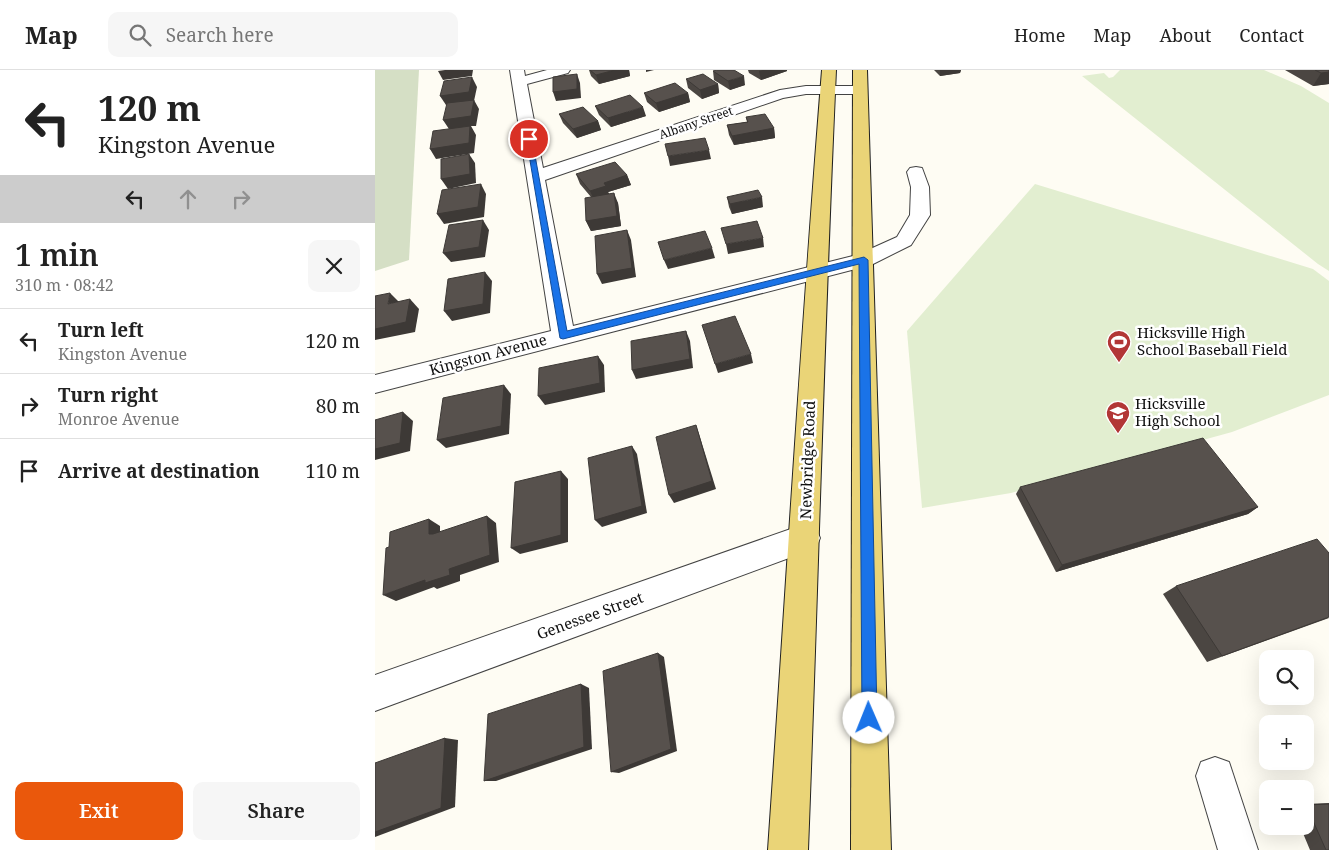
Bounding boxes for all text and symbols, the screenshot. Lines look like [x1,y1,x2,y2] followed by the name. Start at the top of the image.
[108,12,458,57] search box
[25,18,78,51] text: Map
[126,21,154,49] icon: search
[166,22,274,48] text: Search here
[1014,23,1065,47] text: Home
[1093,23,1131,47] text: Map
[1159,23,1211,47] text: About
[1239,23,1304,47] text: Contact
[98,84,201,131] text: 120 m
[15,90,80,155] icon: left
[657,102,735,143] street label: Albany Street
[508,118,550,160] pin
[515,125,543,153] icon: arrive
[98,129,275,159] text: Kingston Avenue
[121,185,149,213] icon: left
[174,185,202,213] icon: ahead
[227,185,255,213] icon: right
[15,234,99,275] text: 1 min
[308,240,360,292] button: close
[15,274,114,296] text: 310 m · 08:42
[58,317,144,343] text: Turn left
[1137,322,1287,359] place label: Hicksville High School Baseball Field
[15,327,43,355] icon: left
[305,328,360,354] text: 120 m
[427,329,549,379] street label: Kingston Avenue
[1106,329,1132,363] sports icon: Hicksville High School Baseball Field
[58,343,187,365] text: Kingston Avenue
[58,382,158,408] text: Turn right
[15,392,43,420] icon: right
[316,393,360,419] text: 80 m
[1135,393,1221,430] place label: Hicksville High School
[795,400,819,520] street label: Newbridge Road
[1105,400,1131,434] school or university icon: Hicksville High School
[58,408,179,430] text: Monroe Avenue
[15,457,43,485] icon: arrive
[58,458,260,484] text: Arrive at destination
[305,458,360,484] text: 110 m
[534,587,646,644] street label: Genessee Street
[1259,650,1314,835] map controls
[1259,650,1314,705] button: search
[842,691,894,743] position arrow
[1259,715,1314,770] button: +
[1259,780,1314,835] button: −
[15,782,183,840] button: Exit
[193,782,360,840] button: Share

